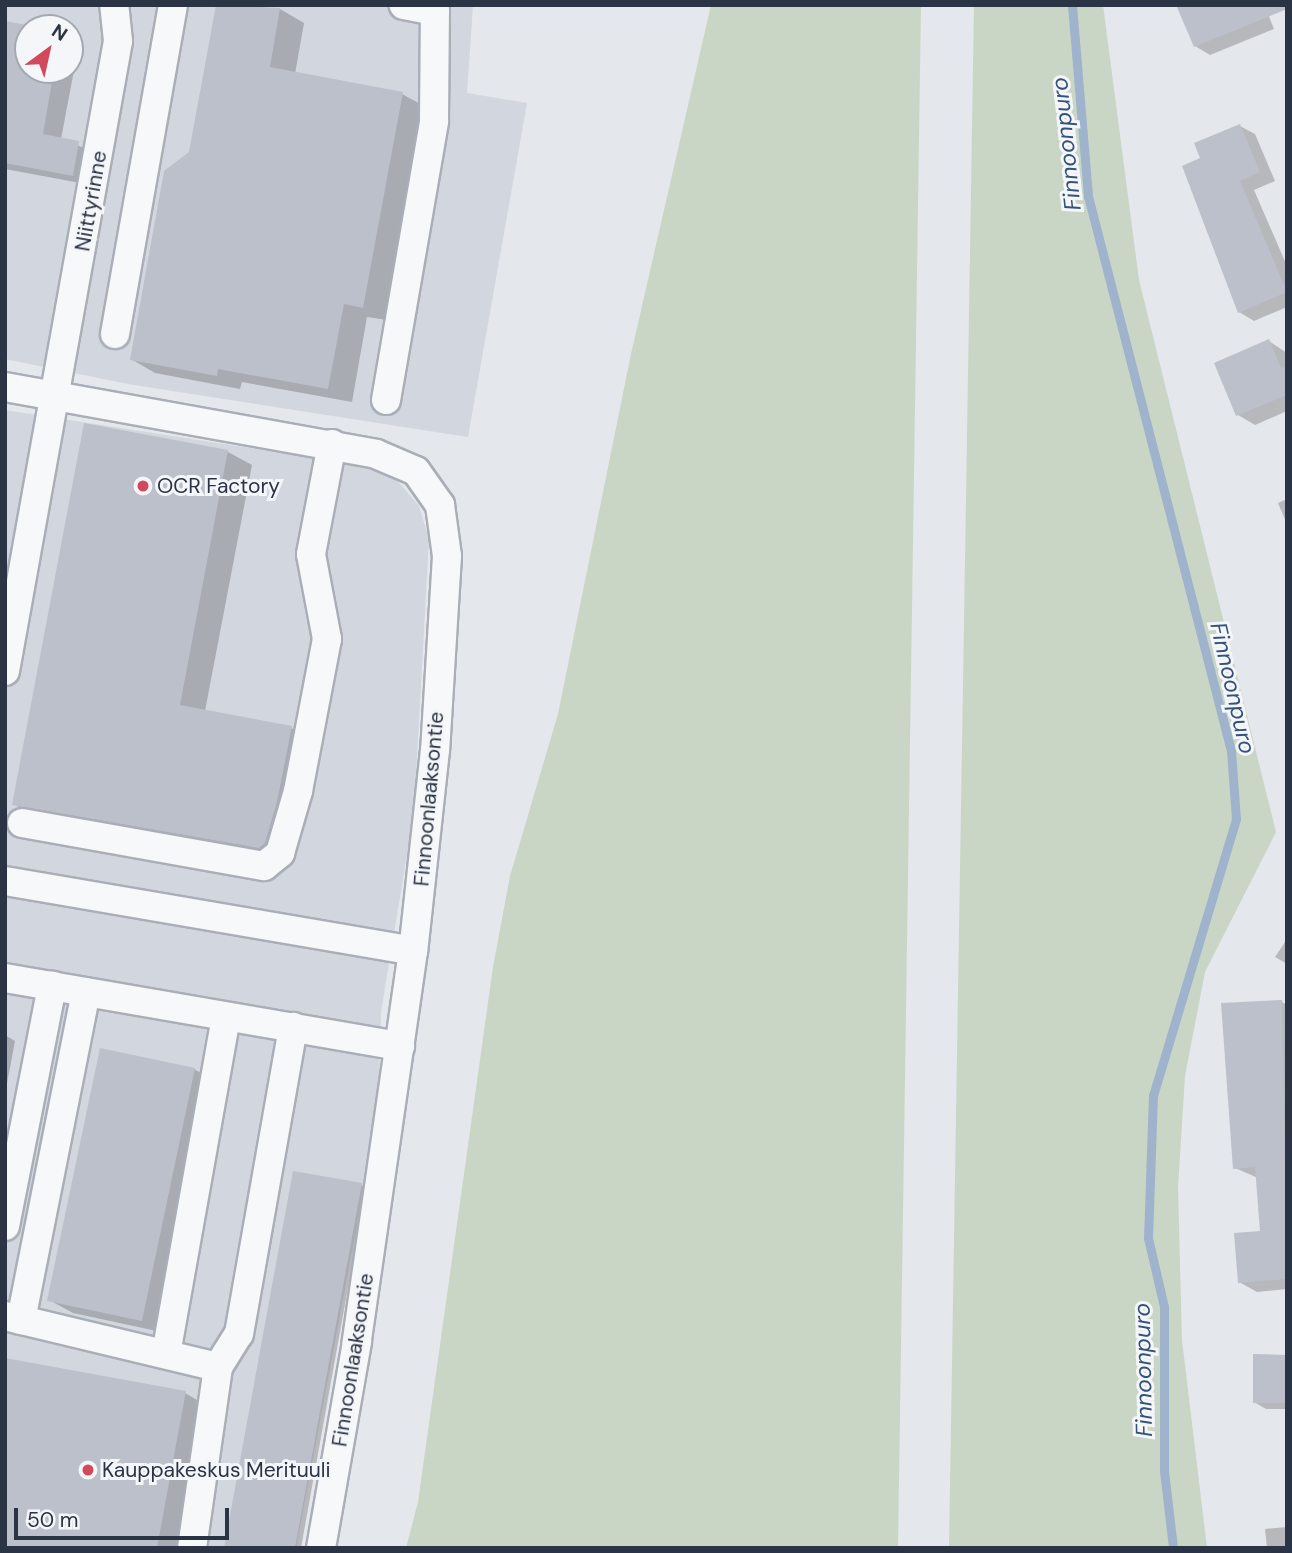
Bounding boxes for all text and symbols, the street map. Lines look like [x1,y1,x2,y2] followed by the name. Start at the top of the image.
[14,14,84,84] north arrow
[47,18,72,47] text: N
[1045,76,1087,212] water label: Finnoonpuro
[70,149,112,253] street label: Niittyrinne
[157,473,280,499] place label: OCR Factory
[135,478,151,494] marker: OCR Factory
[1204,620,1262,756] water label: Finnoonpuro
[409,711,449,887] street label: Finnoonlaaksontie
[327,1272,379,1448] street label: Finnoonlaaksontie
[1128,1303,1158,1437] water label: Finnoonpuro
[102,1457,330,1483] place label: Kauppakeskus Merituuli
[80,1462,96,1478] marker: Kauppakeskus Merituuli
[18,1494,233,1538] scale bar
[27,1506,78,1534] text: 50 m

